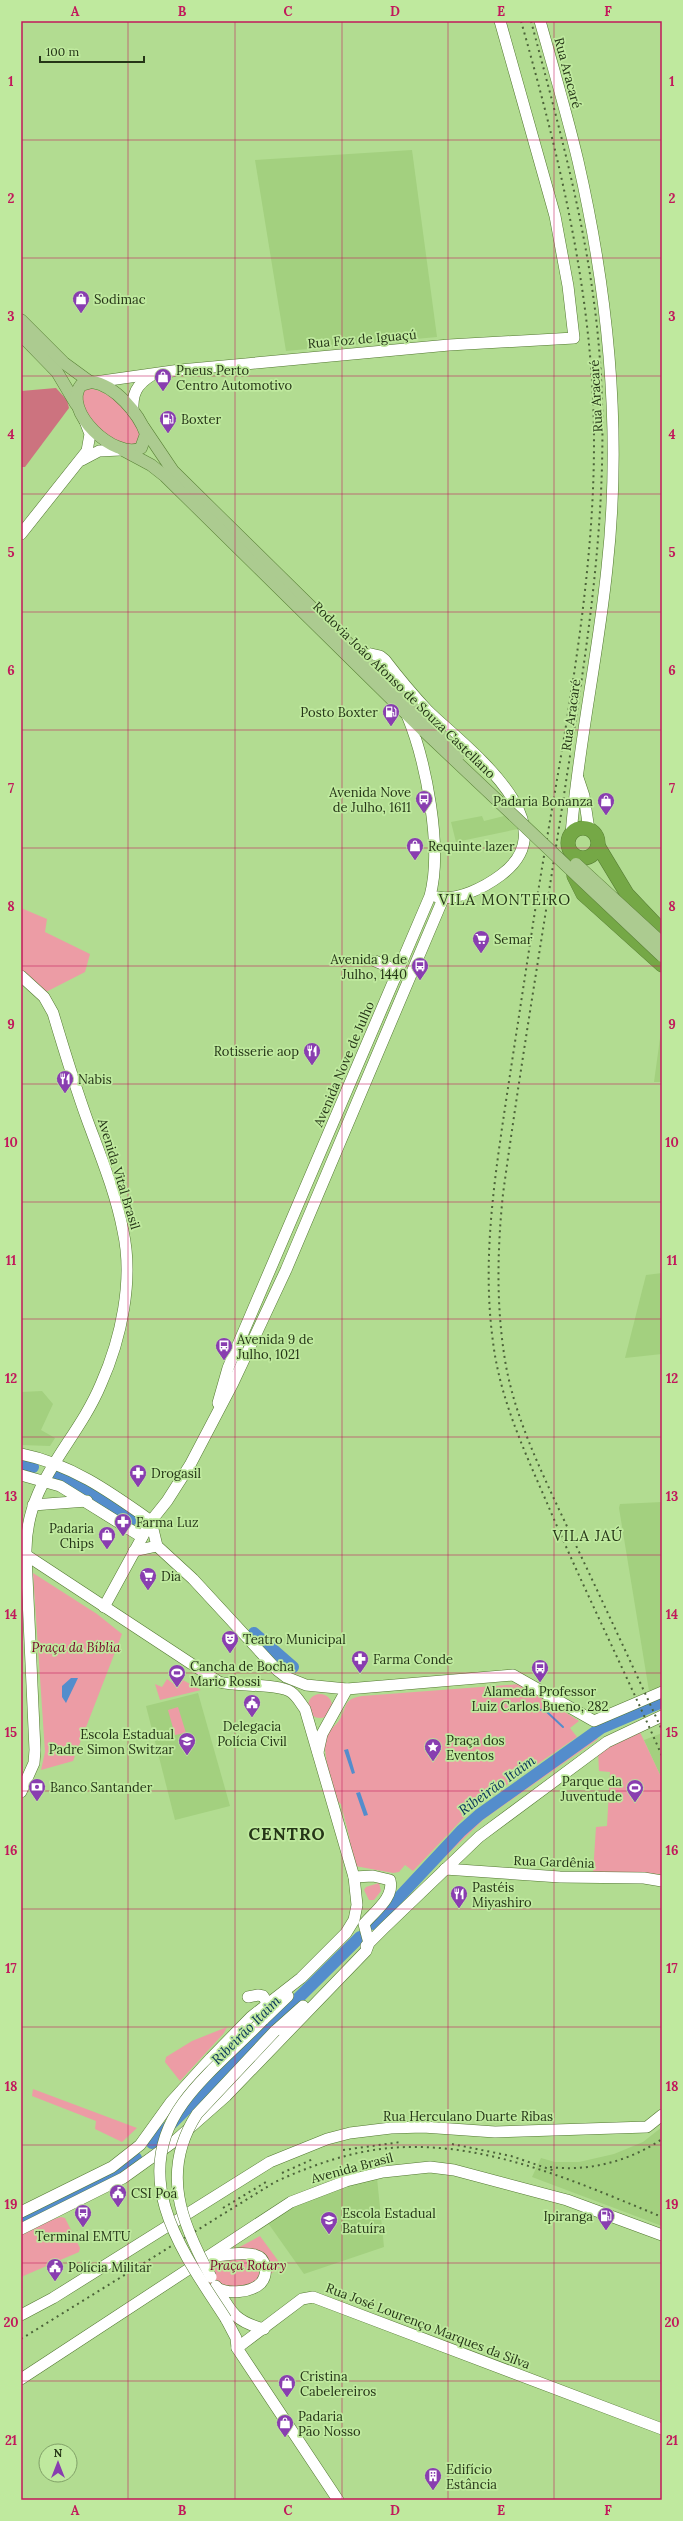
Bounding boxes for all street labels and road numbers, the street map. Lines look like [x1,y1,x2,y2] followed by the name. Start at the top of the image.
[550,36,586,110] street label: Rua Aracaré
[307,326,417,352] street label: Rua Foz de Iguaçú
[586,359,606,433] street label: Rua Aracaré
[309,598,499,782] street label: Rodovia João Afonso de Souza Castellano
[558,678,584,752] street label: Rua Aracaré
[309,998,378,1130] street label: Avenida Nove de Julho
[94,1115,144,1232] street label: Avenida Vital Brasil
[513,1852,595,1872] street label: Rua Gardênia
[383,2108,553,2125] street label: Rua Herculano Duarte Ribas
[308,2149,395,2187] street label: Avenida Brasil
[323,2279,533,2373] street label: Rua José Lourenço Marques da Silva

